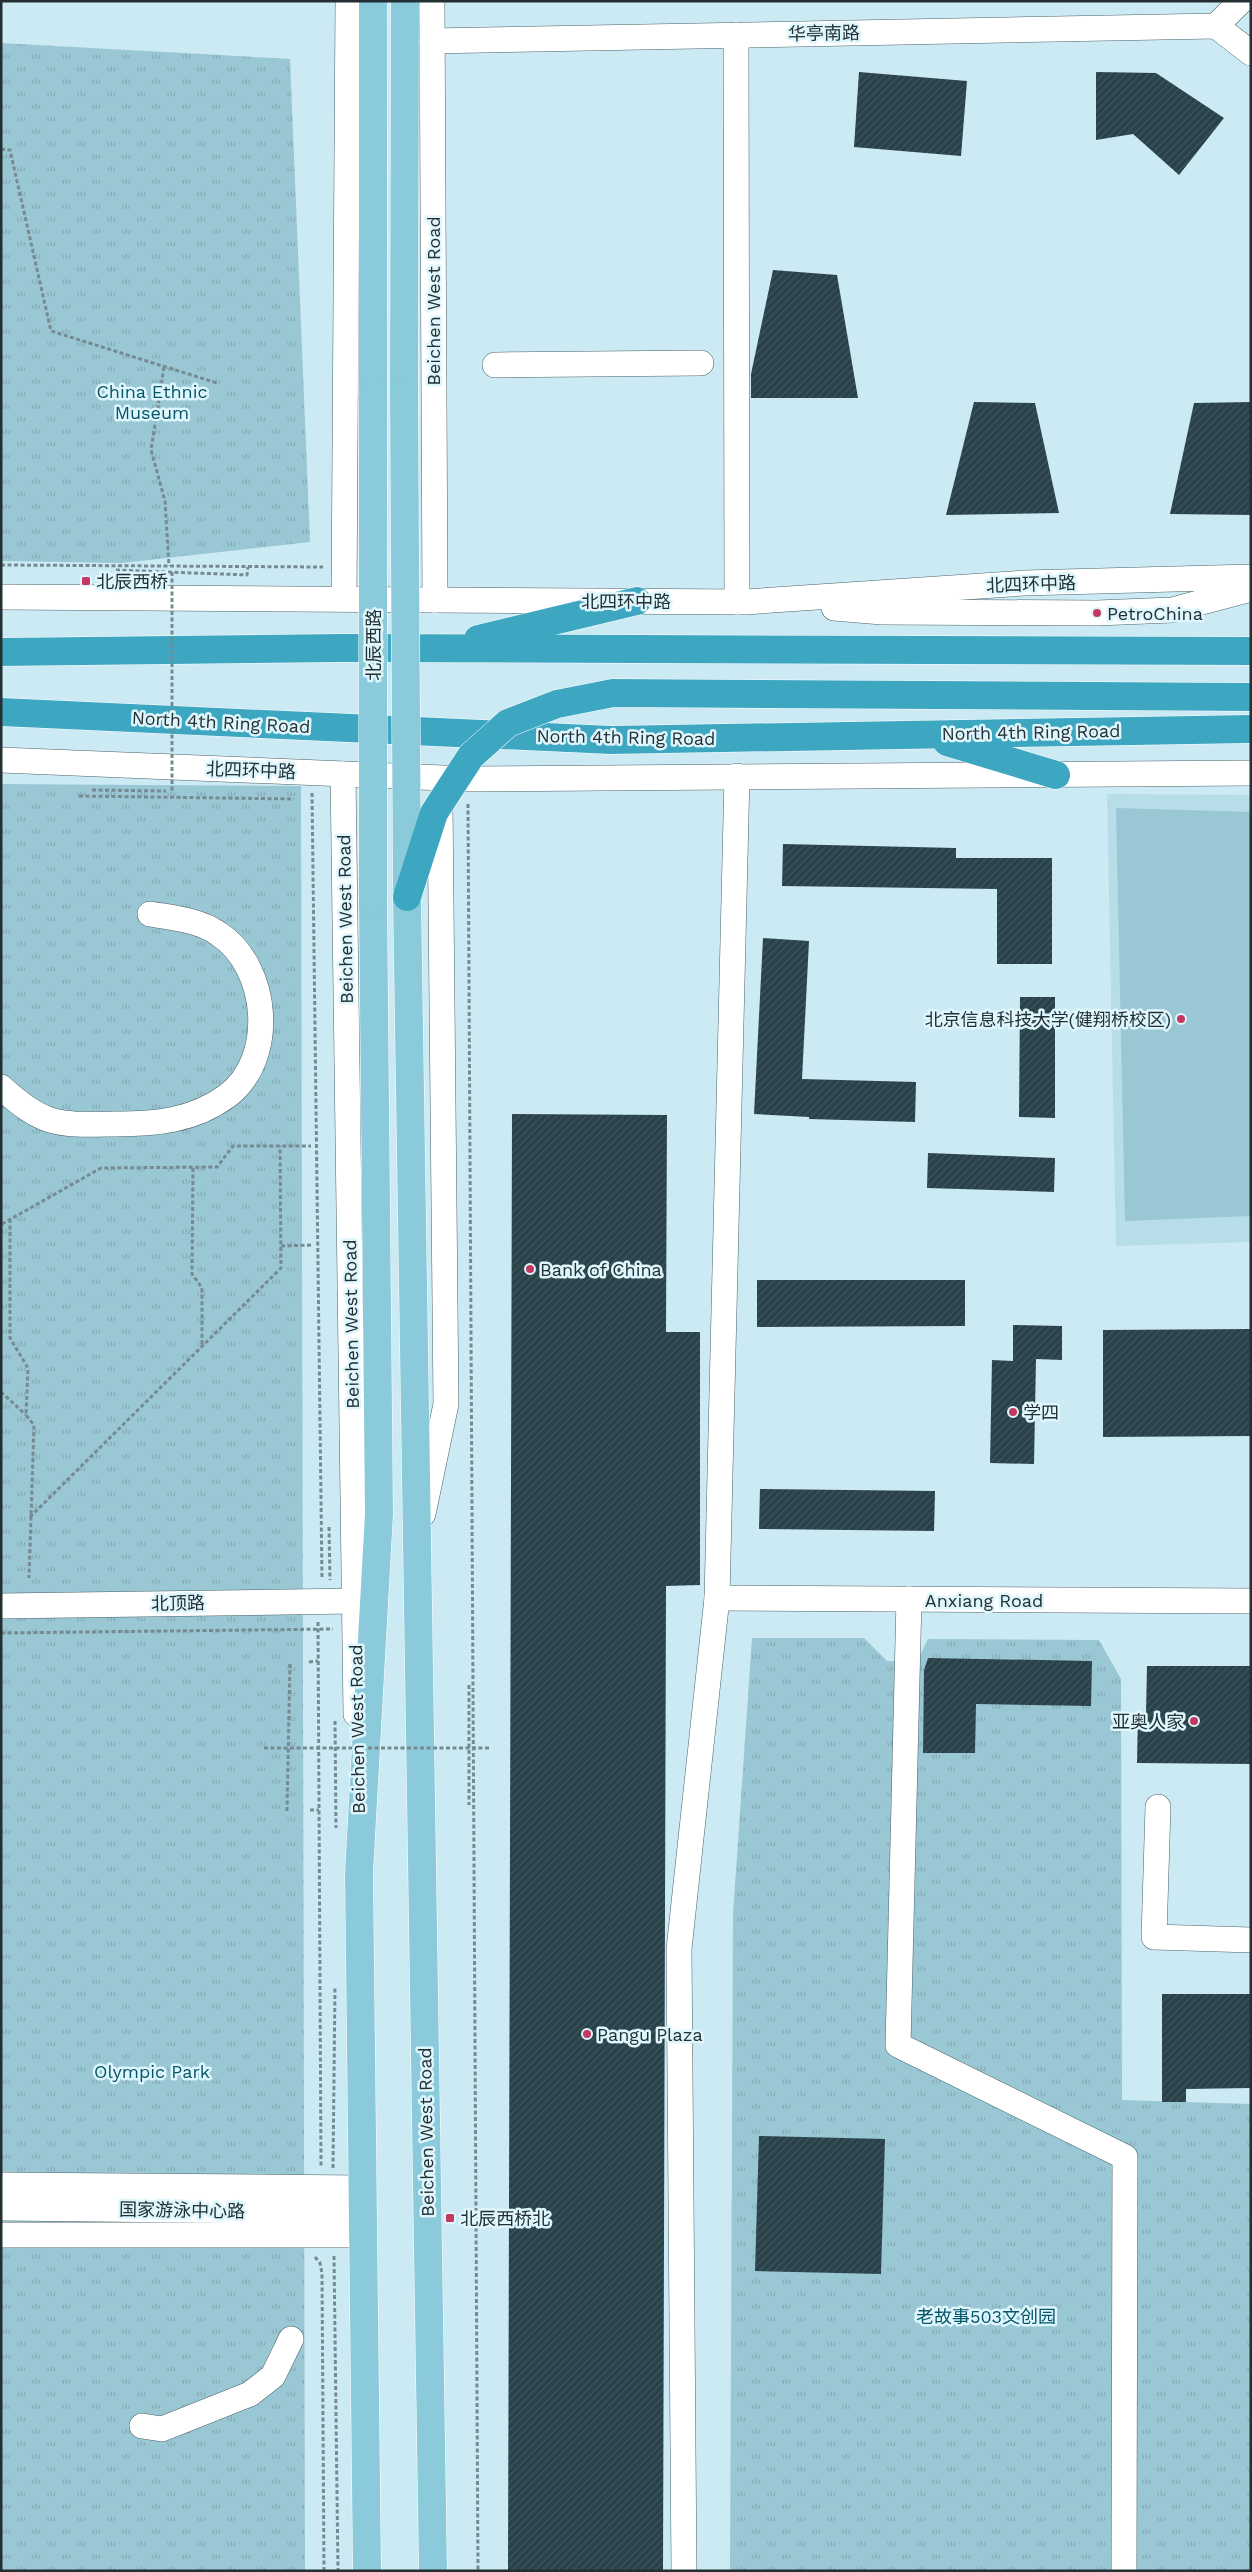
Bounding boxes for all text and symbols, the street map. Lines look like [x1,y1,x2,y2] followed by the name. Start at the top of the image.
[788,22,860,44] street label: 华亭南路
[423,216,444,386] street label: Beichen West Road
[96,381,208,423] park label: China Ethnic Museum
[96,571,168,592] place label: 北辰西桥
[986,572,1076,596] street label: 北四环中路
[80,575,92,587] marker: 北辰西桥
[581,591,671,612] street label: 北四环中路
[1107,603,1203,624] place label: PetroChina
[1091,607,1103,619] marker: PetroChina
[363,609,384,681] street label: 北辰西路
[131,707,311,737] street label: North 4th Ring Road
[941,720,1121,744] street label: North 4th Ring Road
[536,725,716,749] street label: North 4th Ring Road
[206,758,296,782] street label: 北四环中路
[333,834,357,1004] street label: Beichen West Road
[924,1009,1171,1030] place label: 北京信息科技大学(健翔桥校区)
[1175,1013,1187,1025] marker: 北京信息科技大学(健翔桥校区)
[339,1239,363,1409] street label: Beichen West Road
[540,1259,662,1280] place label: Bank of China
[524,1263,536,1275] marker: Bank of China
[1023,1402,1059,1423] place label: 学四
[1007,1406,1019,1418] marker: 学四
[925,1590,1043,1611] street label: Anxiang Road
[151,1592,205,1614] street label: 北顶路
[345,1644,369,1814] street label: Beichen West Road
[1112,1711,1184,1732] place label: 亚奥人家
[1188,1715,1200,1727] marker: 亚奥人家
[597,2024,703,2045] place label: Pangu Plaza
[581,2028,593,2040] marker: Pangu Plaza
[414,2047,438,2217] street label: Beichen West Road
[94,2061,210,2082] park label: Olympic Park
[119,2198,245,2222] street label: 国家游泳中心路
[460,2208,550,2229] place label: 北辰西桥北
[444,2212,456,2224] marker: 北辰西桥北
[916,2306,1056,2327] park label: 老故事503文创园

